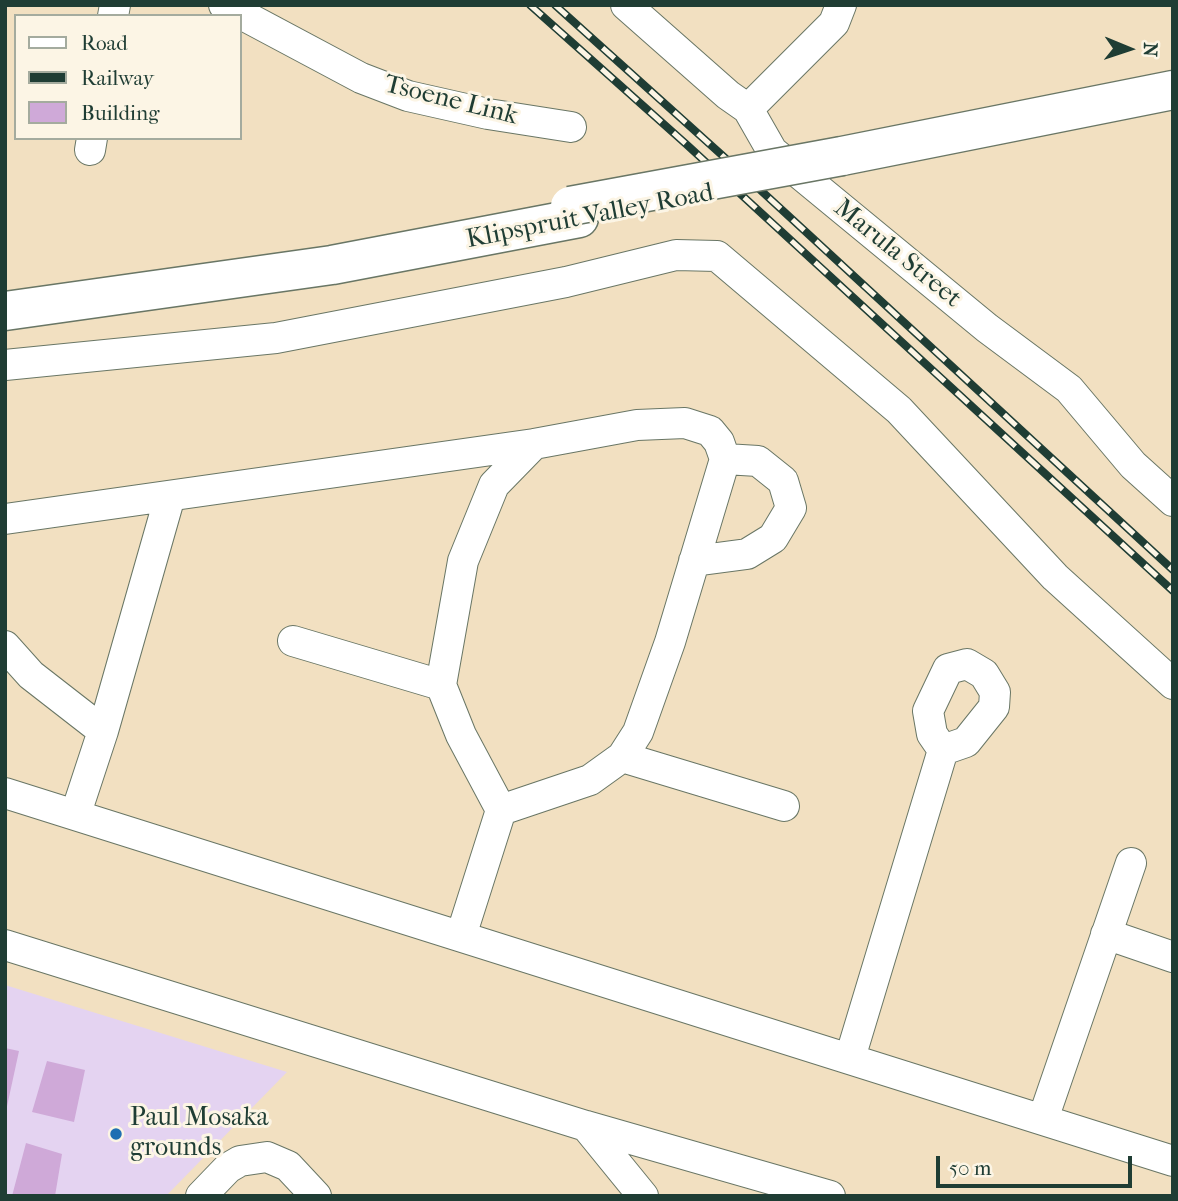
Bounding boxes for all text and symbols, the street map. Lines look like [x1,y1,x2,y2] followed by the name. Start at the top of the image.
[14,14,242,140] legend
[1094,14,1164,84] north arrow
[81,31,128,55] text: Road
[1139,42,1161,57] text: N
[81,66,154,90] text: Railway
[381,69,521,133] street label: Tsoene Link
[81,101,159,125] text: Building
[464,178,716,256] street label: Klipspruit Valley Road
[827,193,967,315] street label: Marula Street
[130,1103,268,1164] place label: Paul Mosaka grounds
[108,1126,124,1142] marker: Paul Mosaka grounds
[940,1142,1136,1186] scale bar
[949,1156,992,1180] text: 50 m

